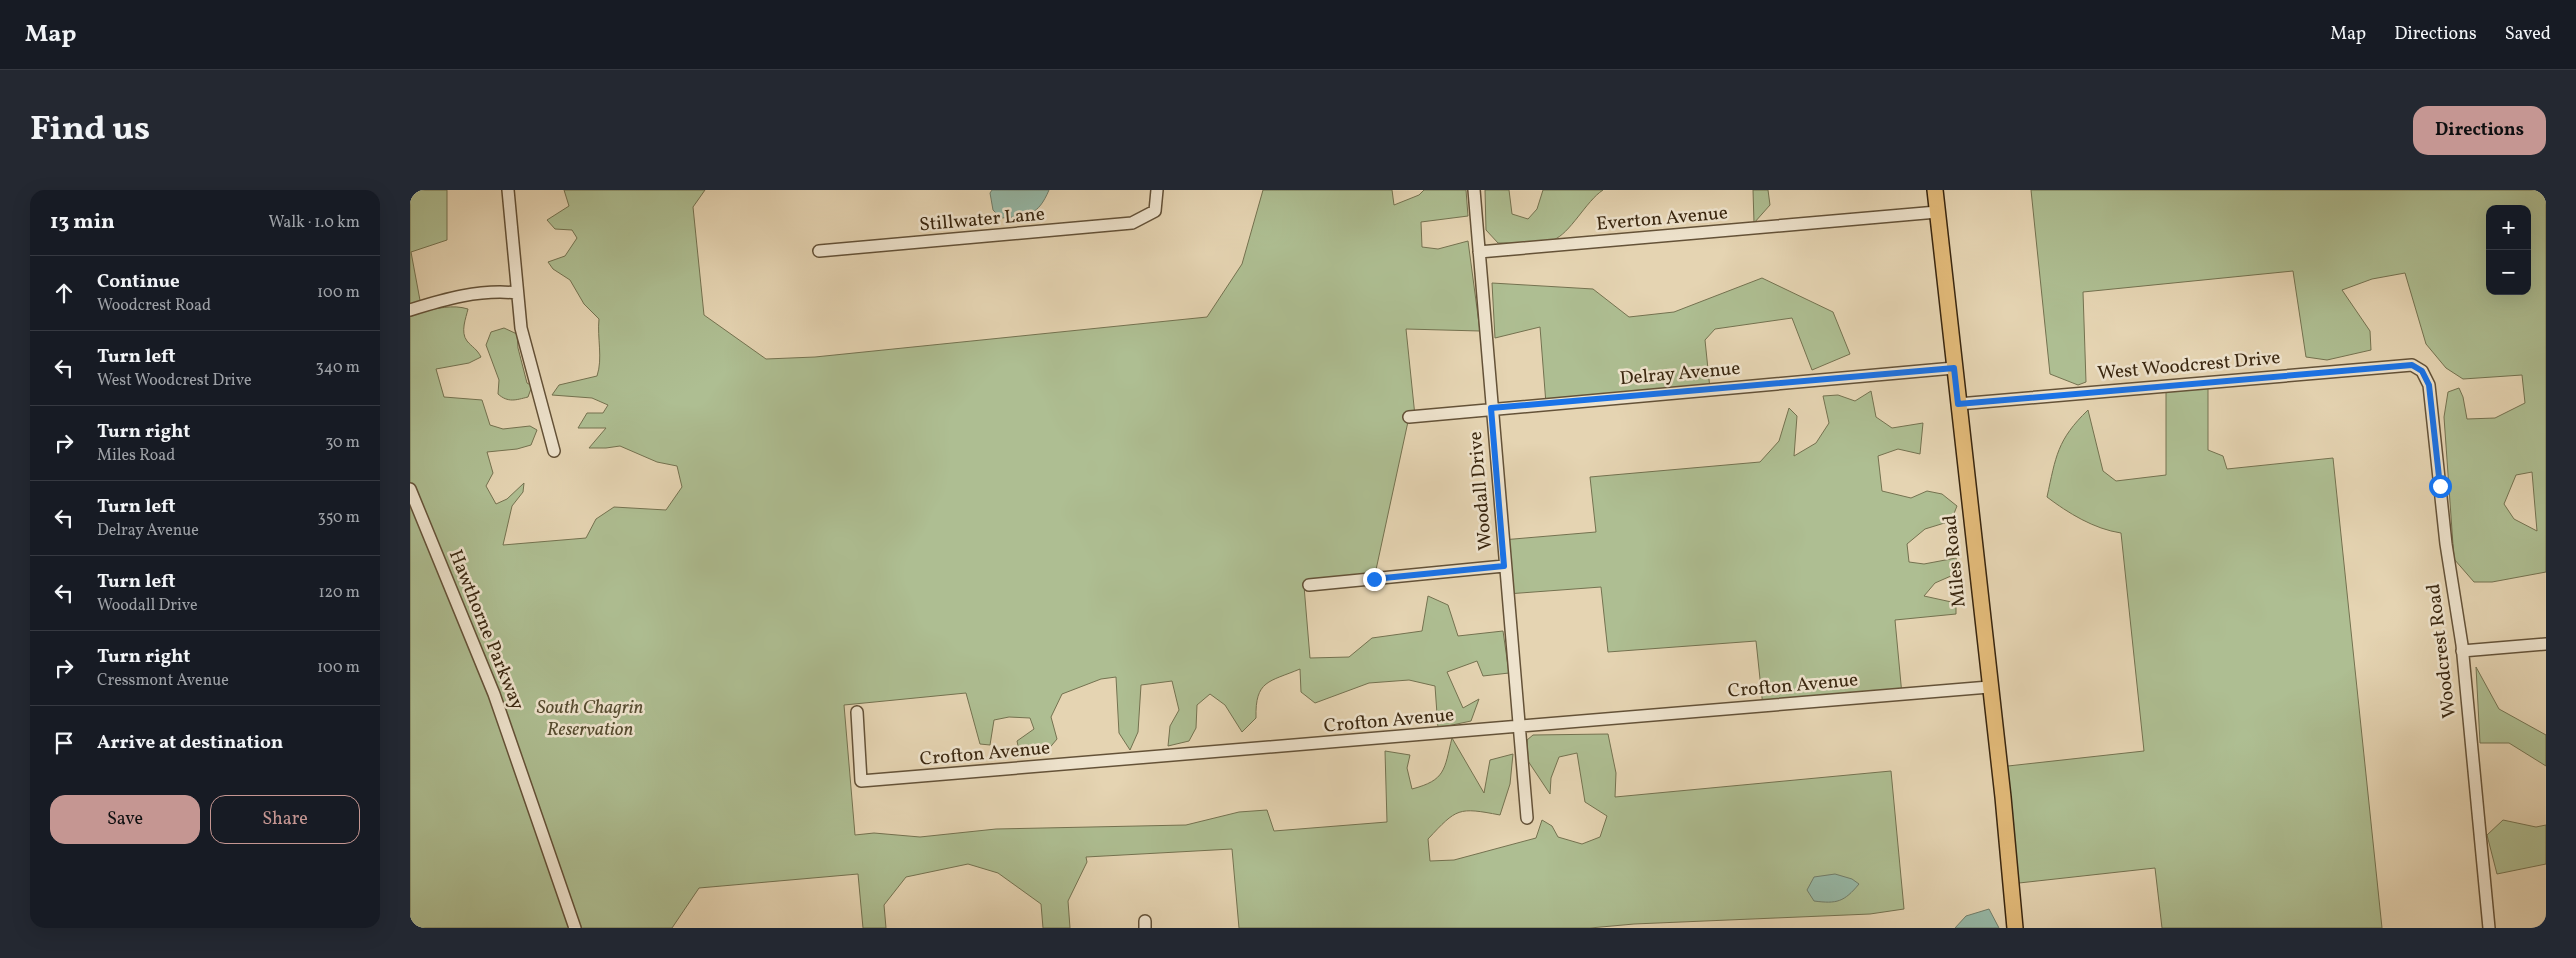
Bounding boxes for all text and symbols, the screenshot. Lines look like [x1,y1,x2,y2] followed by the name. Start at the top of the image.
[25,18,76,52] text: Map
[2330,22,2366,47] text: Map
[2394,22,2477,47] text: Directions
[2505,22,2551,47] text: Saved
[30,106,150,154] text: Find us
[2413,106,2546,155] button: Directions
[1595,200,1729,238] street label: Everton Avenue
[918,202,1046,238] street label: Stillwater Lane
[2486,205,2531,295] map controls
[2486,205,2531,250] button: +
[50,208,115,237] text: 13 min
[268,212,360,234] text: Walk · 1.0 km
[2486,250,2531,295] button: −
[97,269,180,295] text: Continue
[50,279,78,307] icon: ahead
[317,282,360,304] text: 100 m
[97,295,211,317] text: Woodcrest Road
[97,344,176,370] text: Turn left
[2096,345,2282,387] street label: West Woodcrest Drive
[50,354,78,382] icon: left
[1619,356,1741,392] street label: Delray Avenue
[316,357,360,379] text: 340 m
[97,370,252,392] text: West Woodcrest Drive
[97,419,190,445] text: Turn right
[50,429,78,457] icon: right
[1463,430,1499,552] street label: Woodall Drive
[325,432,360,454] text: 30 m
[97,445,175,467] text: Miles Road
[2429,475,2452,498] route start
[97,494,176,520] text: Turn left
[50,504,78,532] icon: left
[317,507,360,529] text: 350 m
[1937,513,1973,609] street label: Miles Road
[97,520,199,542] text: Delray Avenue
[442,546,530,714] street label: Hawthorne Parkway
[1363,568,1386,591] route end
[97,569,176,595] text: Turn left
[50,579,78,607] icon: left
[318,582,360,604] text: 120 m
[2421,582,2463,720] street label: Woodcrest Road
[97,595,198,617] text: Woodall Drive
[97,644,190,670] text: Turn right
[50,654,78,682] icon: right
[317,657,360,679] text: 100 m
[1727,667,1859,705] street label: Crofton Avenue
[97,670,229,692] text: Cressmont Avenue
[537,695,643,743] park label: South Chagrin Reservation
[1323,702,1455,740] street label: Crofton Avenue
[50,729,78,757] icon: arrive
[97,730,283,756] text: Arrive at destination
[919,735,1051,773] street label: Crofton Avenue
[50,795,200,844] button: Save
[210,795,360,844] button: Share

